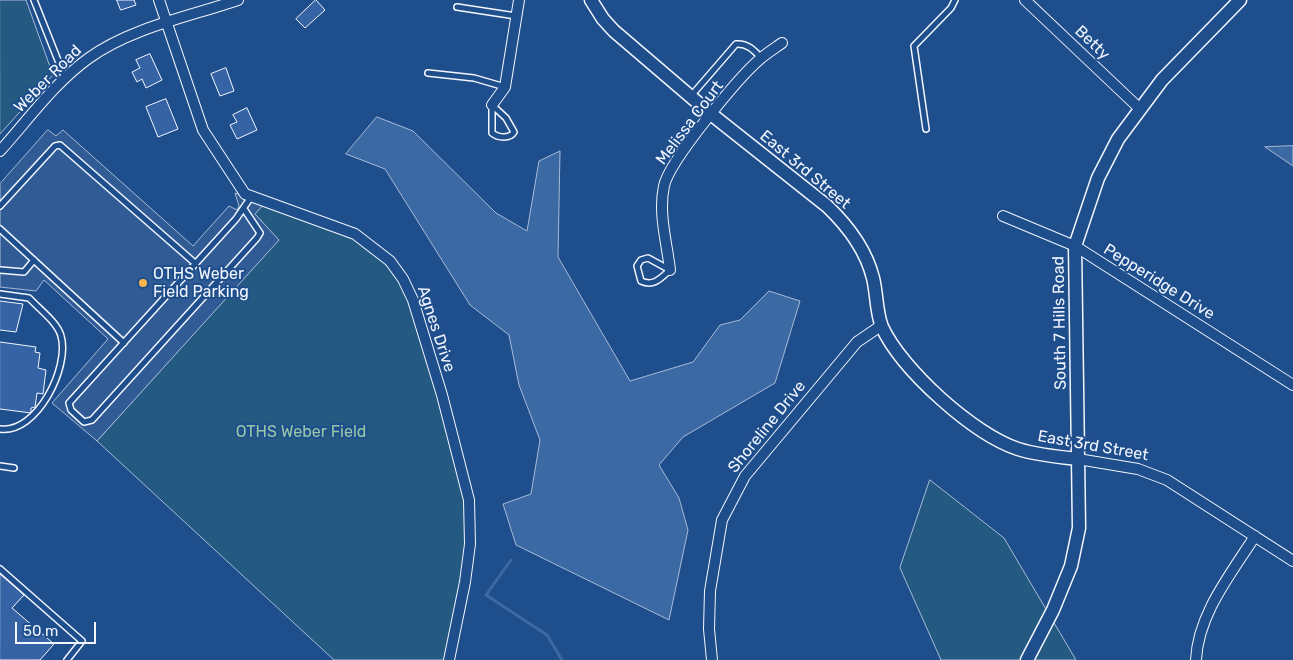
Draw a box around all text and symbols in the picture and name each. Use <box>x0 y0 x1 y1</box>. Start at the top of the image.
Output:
street label: Betty <box>1071 22 1113 64</box>
street label: Weber Road <box>10 41 86 117</box>
street label: Melissa Court <box>652 77 728 169</box>
street label: East 3rd Street <box>756 127 854 213</box>
street label: Pepperidge Drive <box>1100 240 1218 324</box>
street label: South 7 Hills Road <box>1049 256 1071 390</box>
place label: OTHS Weber Field Parking <box>153 264 249 302</box>
marker: OTHS Weber Field Parking <box>137 277 149 289</box>
street label: Agnes Drive <box>413 284 459 374</box>
street label: Shoreline Drive <box>724 377 810 477</box>
park label: OTHS Weber Field <box>236 422 366 442</box>
street label: East 3rd Street <box>1036 427 1150 465</box>
scale bar <box>18 612 99 644</box>
text: 50 m <box>23 622 58 640</box>

